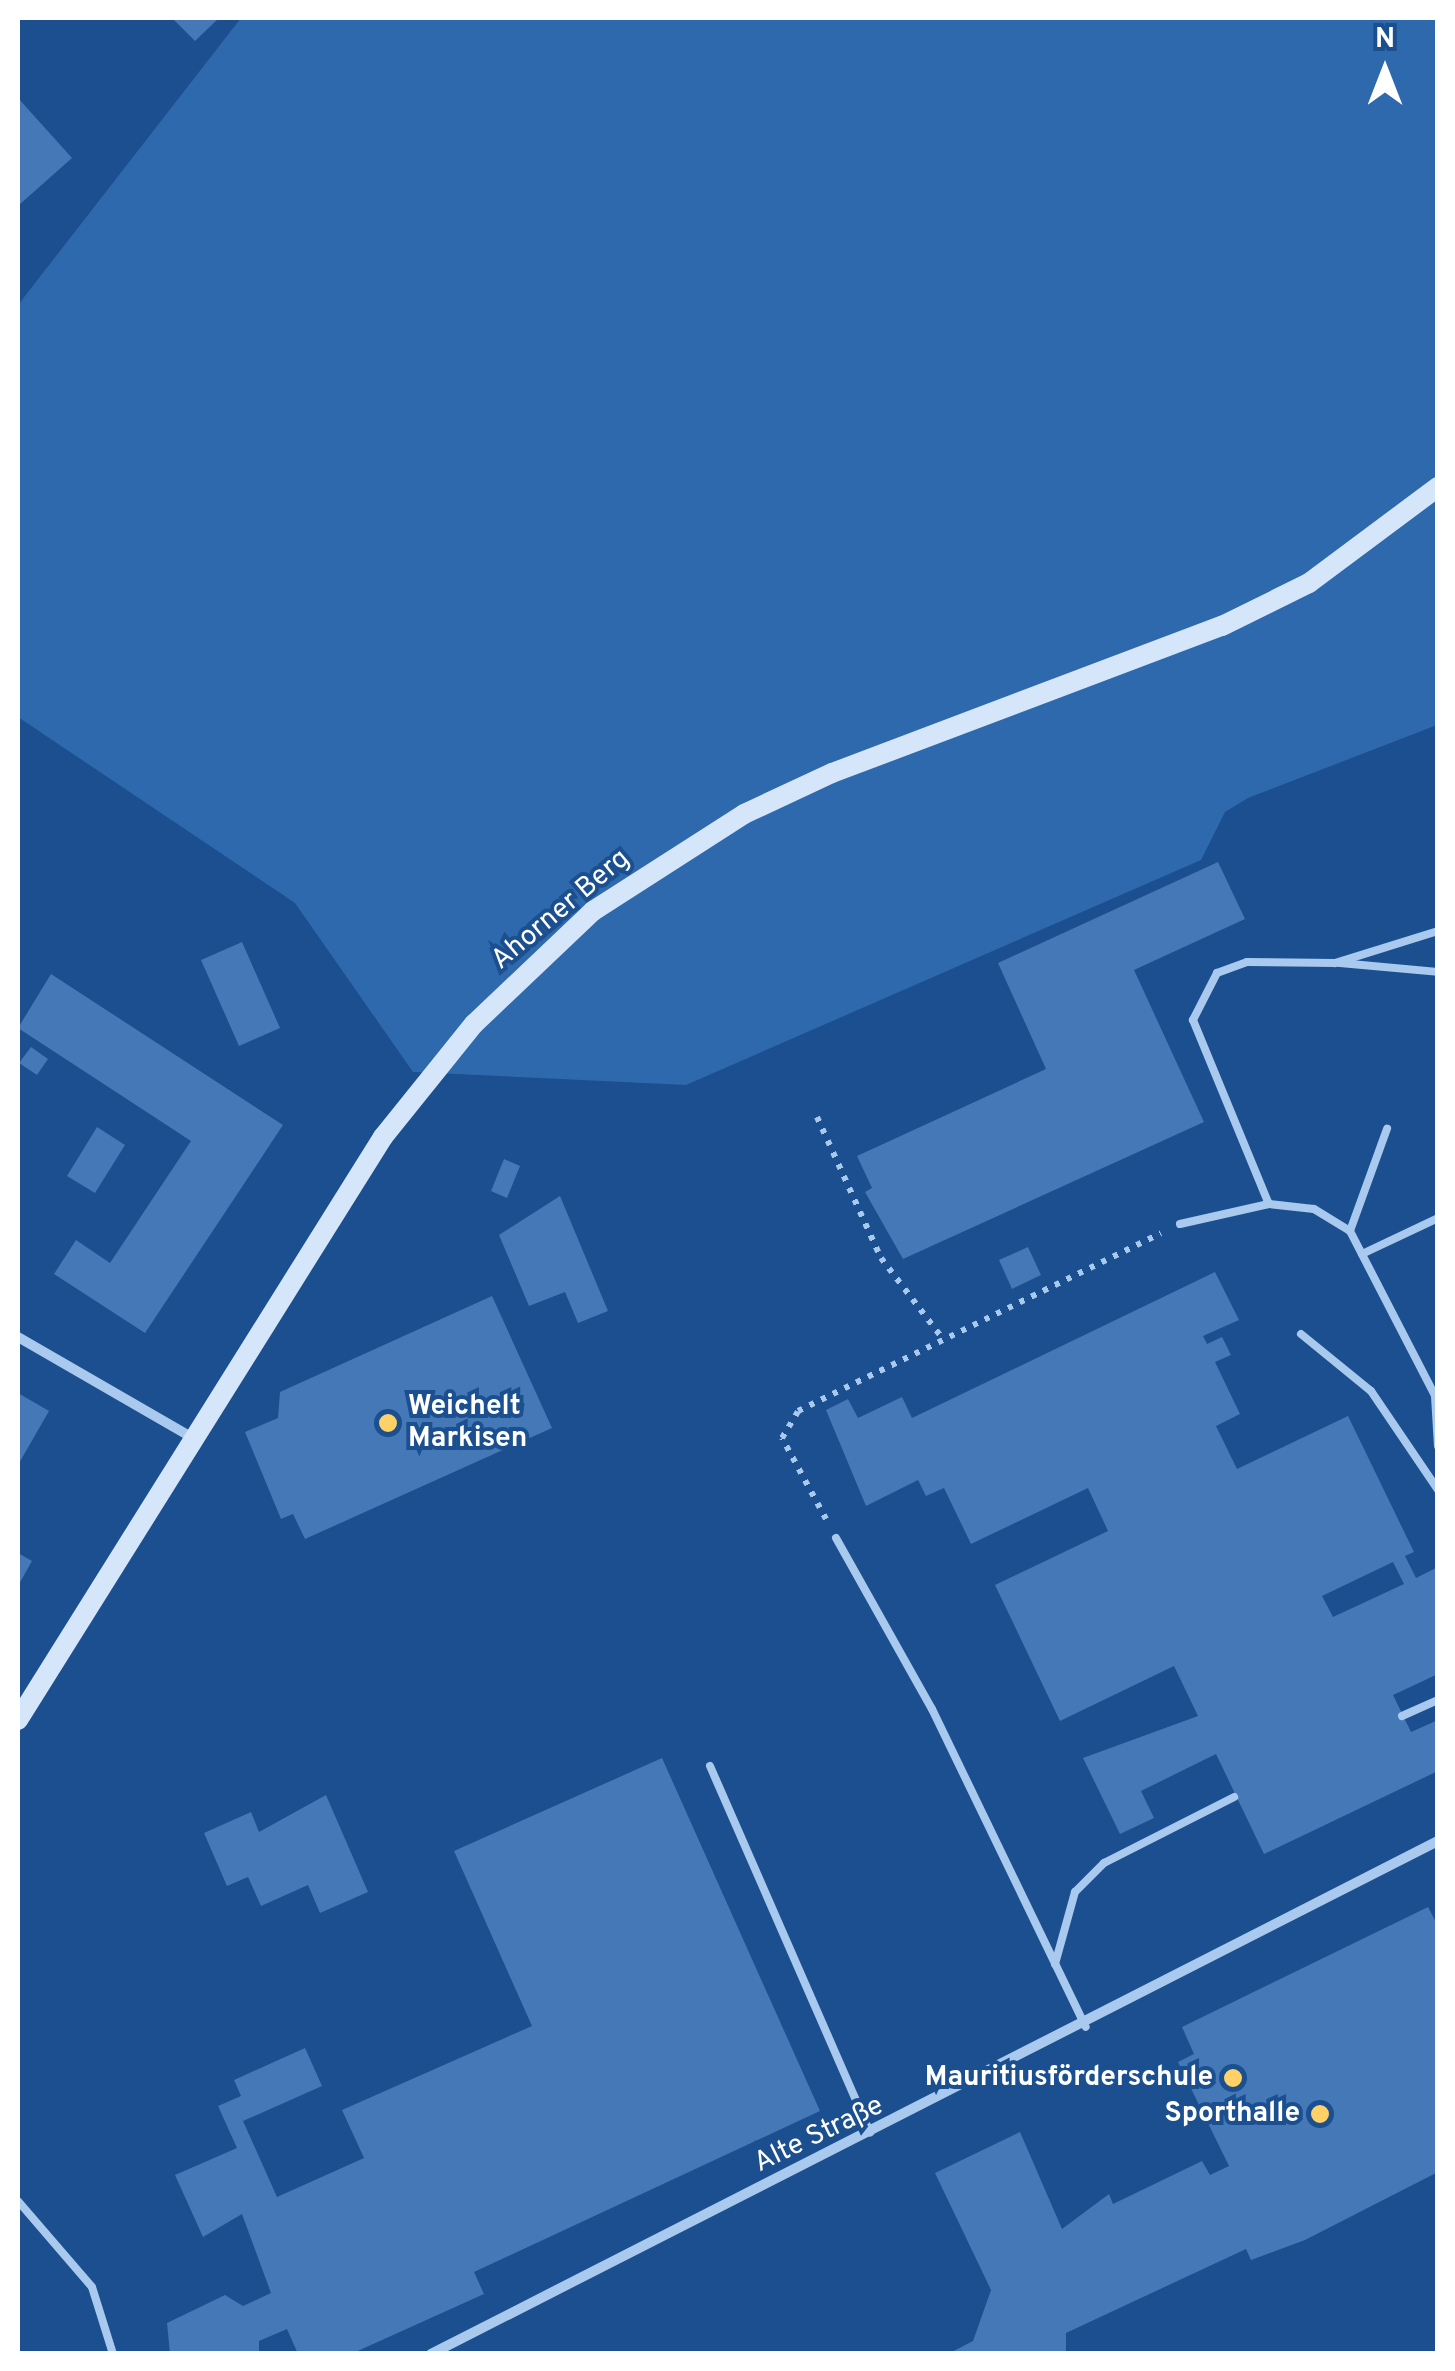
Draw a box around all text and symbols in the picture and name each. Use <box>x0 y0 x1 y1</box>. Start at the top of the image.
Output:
north arrow <box>1335 20 1435 120</box>
text: N <box>1375 22 1395 58</box>
street label: Ahorner Berg <box>485 842 637 978</box>
place label: Weichelt Markisen <box>408 1390 527 1456</box>
marker: Weichelt Markisen <box>377 1412 399 1434</box>
place label: Mauritiusförderschule <box>925 2061 1213 2095</box>
marker: Mauritiusförderschule <box>1222 2067 1244 2089</box>
street label: Alte Straße <box>749 2089 889 2181</box>
place label: Sporthalle <box>1165 2097 1300 2131</box>
marker: Sporthalle <box>1309 2103 1331 2125</box>

